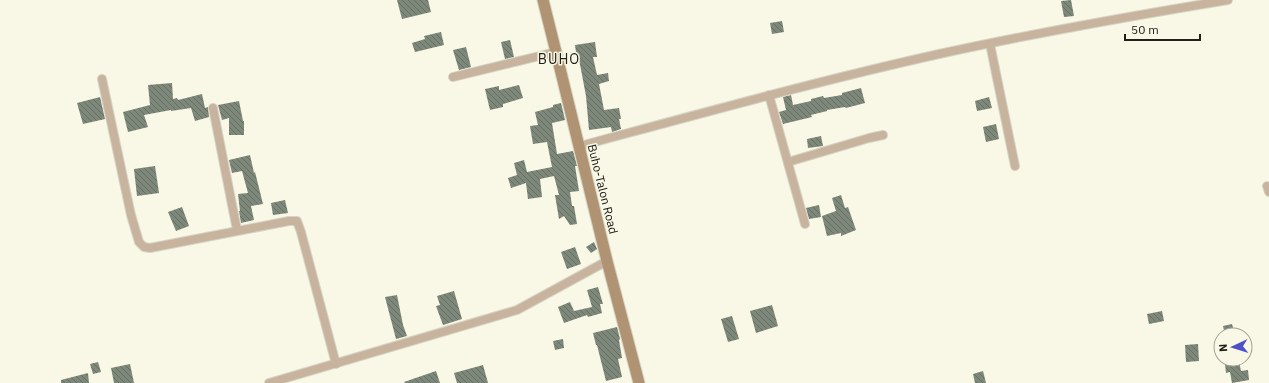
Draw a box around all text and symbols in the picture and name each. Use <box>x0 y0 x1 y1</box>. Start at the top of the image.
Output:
scale bar <box>1125 16 1200 42</box>
text: 50 m <box>1131 22 1159 37</box>
district label: BUHO <box>538 50 580 68</box>
street label: Buho-Talon Road <box>585 142 621 236</box>
north arrow <box>1213 327 1253 367</box>
text: N <box>1216 343 1230 352</box>

